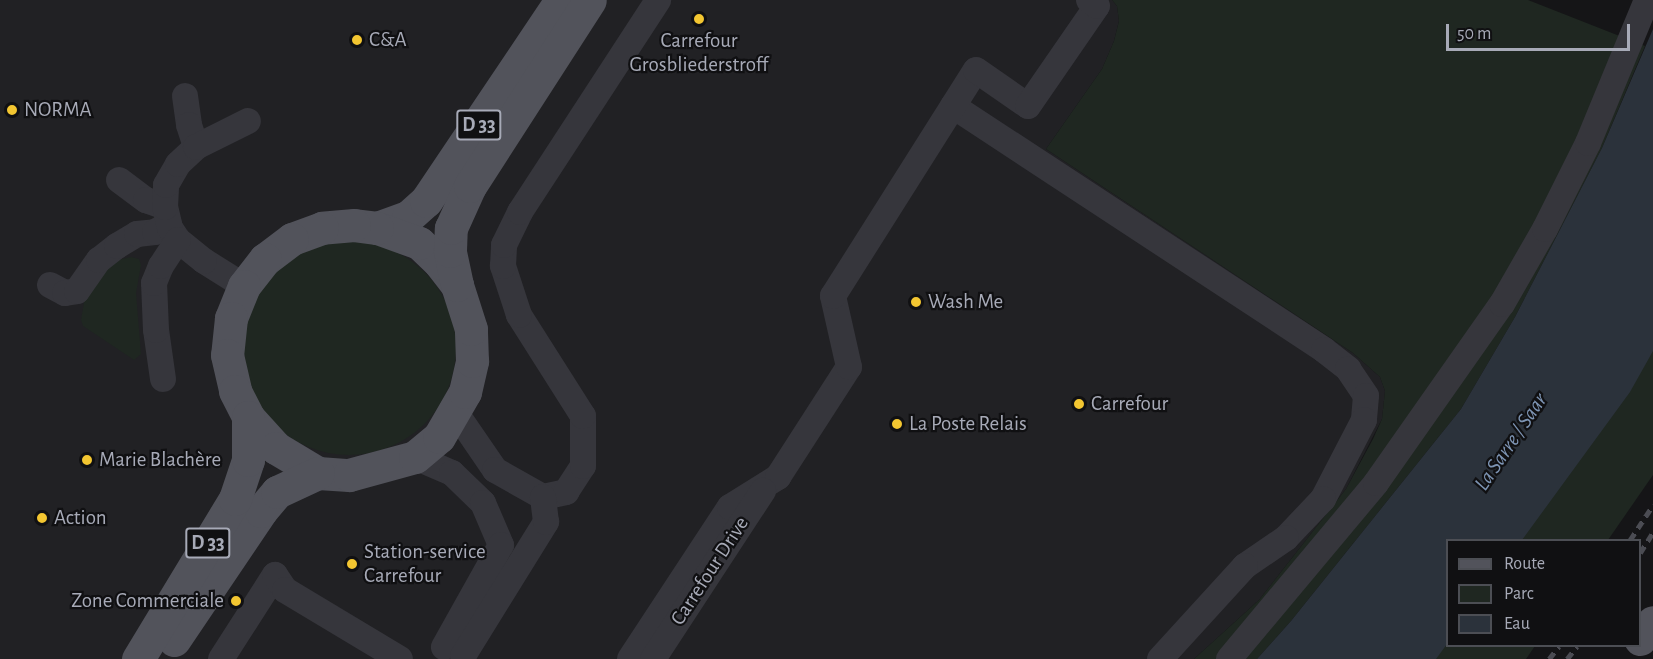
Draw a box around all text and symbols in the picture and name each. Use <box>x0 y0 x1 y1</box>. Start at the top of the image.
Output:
marker: Carrefour Grosbliederstroff <box>692 12 706 26</box>
scale bar <box>1449 12 1634 50</box>
text: 50 m <box>1457 25 1491 43</box>
place label: C&A <box>369 27 407 53</box>
place label: Carrefour Grosbliederstroff <box>630 28 768 78</box>
marker: C&A <box>350 33 364 47</box>
place label: NORMA <box>24 97 92 123</box>
marker: NORMA <box>5 103 19 117</box>
road number: D 33 <box>455 108 503 142</box>
place label: Wash Me <box>928 289 1003 315</box>
marker: Wash Me <box>909 295 923 309</box>
water label: La Sarre / Saar <box>1469 388 1553 496</box>
place label: Carrefour <box>1091 391 1168 417</box>
marker: Carrefour <box>1072 397 1086 411</box>
place label: La Poste Relais <box>909 411 1027 437</box>
marker: La Poste Relais <box>890 417 904 431</box>
place label: Marie Blachère <box>99 447 221 473</box>
marker: Marie Blachère <box>80 453 94 467</box>
place label: Action <box>54 505 107 531</box>
marker: Action <box>35 511 49 525</box>
street label: Carrefour Drive <box>666 512 754 630</box>
road number: D 33 <box>184 526 232 560</box>
place label: Station-service Carrefour <box>364 539 486 589</box>
legend <box>1446 539 1641 647</box>
text: Route <box>1504 555 1545 573</box>
marker: Station-service Carrefour <box>345 557 359 571</box>
text: Parc <box>1504 585 1534 603</box>
place label: Zone Commerciale <box>71 588 224 614</box>
marker: Zone Commerciale <box>229 594 243 608</box>
text: Eau <box>1504 615 1530 633</box>

